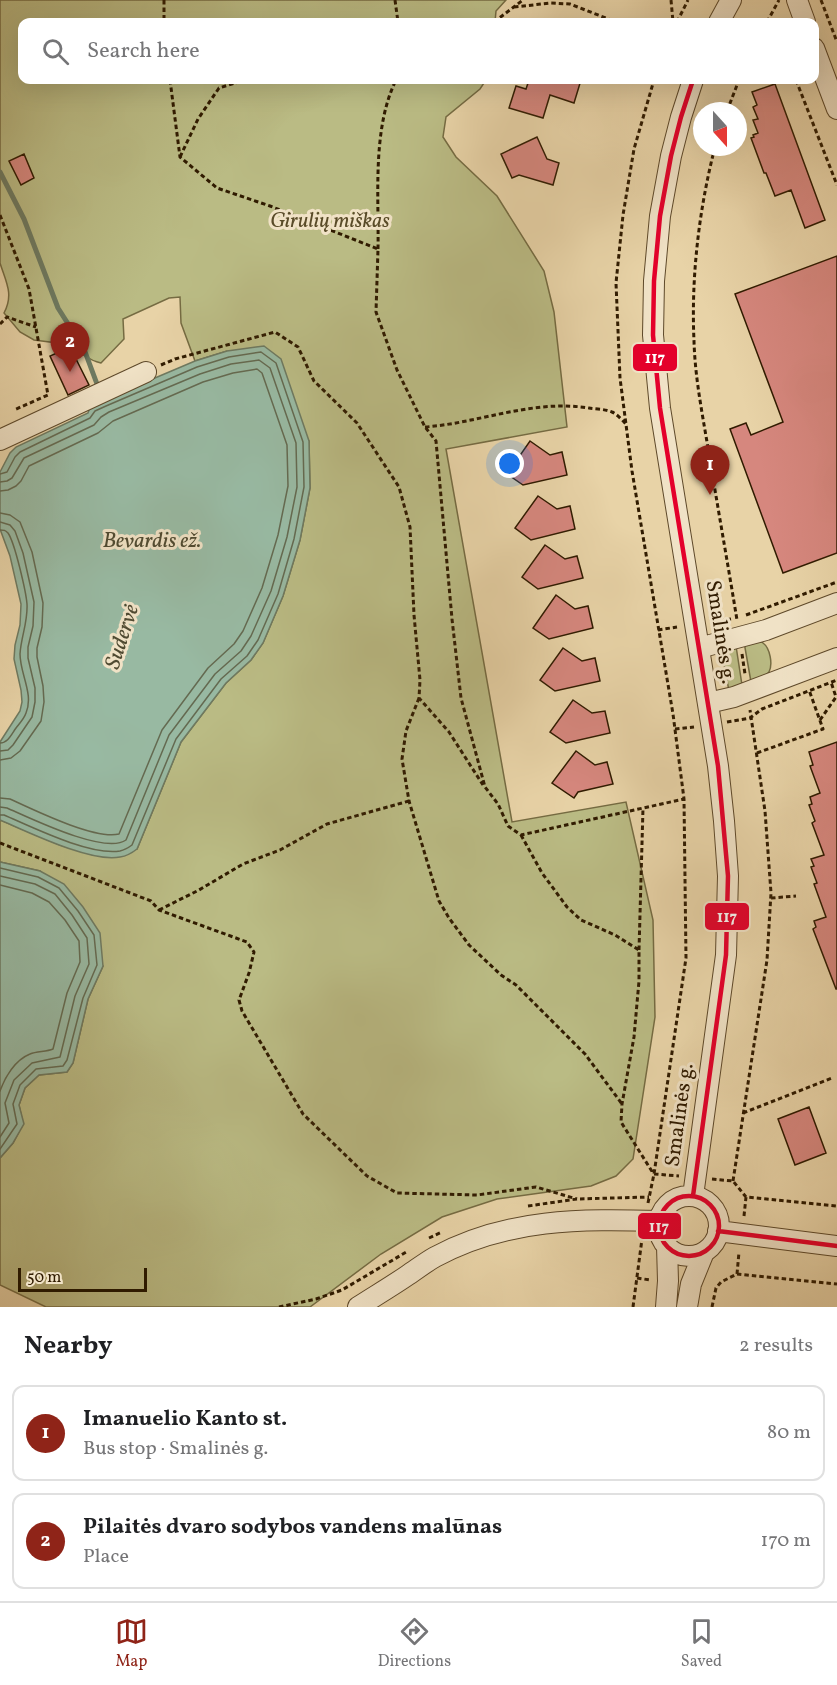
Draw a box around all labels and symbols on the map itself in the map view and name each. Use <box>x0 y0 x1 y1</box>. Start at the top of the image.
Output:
north arrow <box>693 102 747 156</box>
park label: Girulių miškas <box>270 207 390 236</box>
pin: 2 <box>50 322 90 372</box>
line badge: 117 <box>632 343 678 372</box>
text: 117 <box>645 348 666 370</box>
pin: 1 <box>690 446 730 495</box>
your location <box>495 449 524 478</box>
water label: Bevardis ež. <box>103 526 201 557</box>
street label: Smalinės g. <box>697 578 743 686</box>
water label: Sudervė <box>98 601 148 673</box>
line badge: 117 <box>704 902 750 931</box>
text: 117 <box>717 907 738 929</box>
street label: Smalinės g. <box>658 1061 702 1169</box>
line badge: 117 <box>637 1212 682 1240</box>
text: 117 <box>649 1217 670 1239</box>
scale bar <box>18 1265 147 1292</box>

